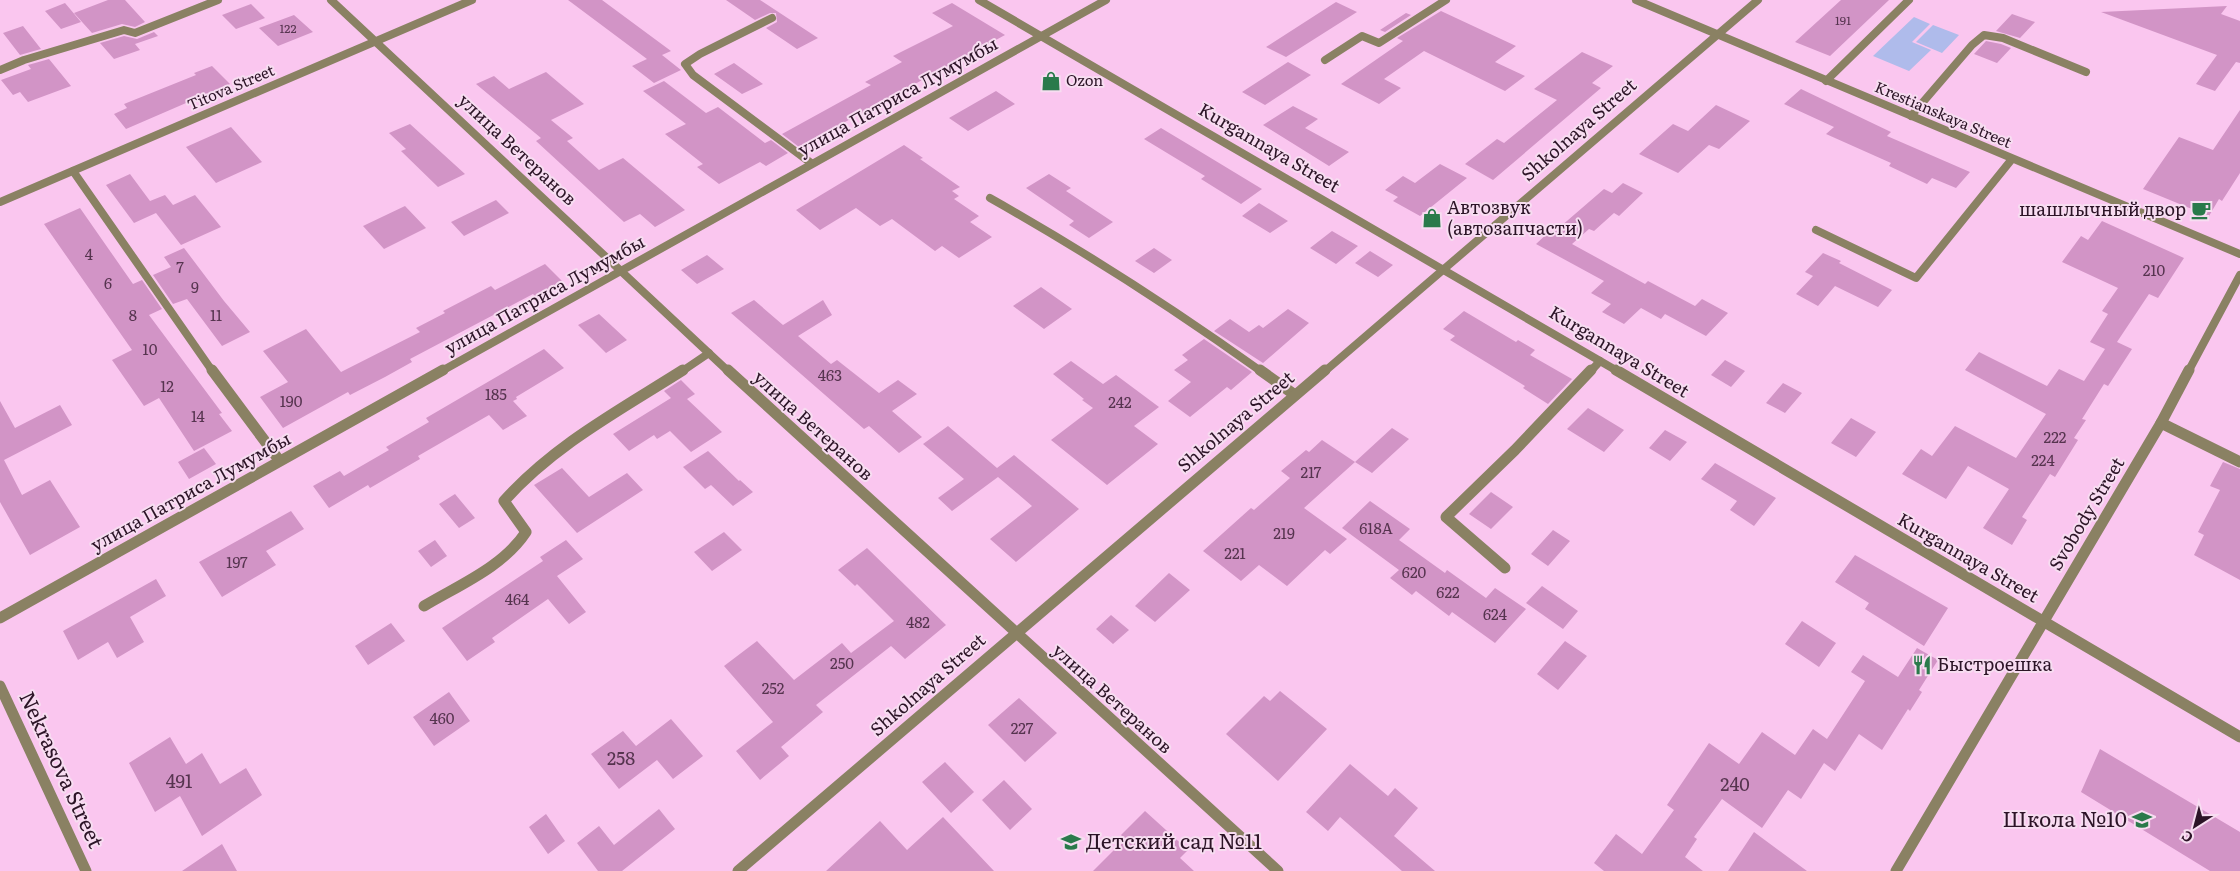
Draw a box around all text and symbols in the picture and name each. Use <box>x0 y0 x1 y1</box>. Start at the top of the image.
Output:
house number: 191 <box>1835 11 1851 29</box>
house number: 122 <box>279 19 297 37</box>
street label: улица Патриса Лумумбы <box>792 29 1002 162</box>
street label: Titova Street <box>183 58 278 115</box>
place label: Ozon <box>1066 68 1103 91</box>
shop icon: Ozon <box>1040 70 1062 92</box>
street label: Shkolnaya Street <box>1514 71 1642 187</box>
street label: Krestianskaya Street <box>1872 74 2016 153</box>
street label: улица Ветеранов <box>453 87 583 211</box>
street label: Kurgannaya Street <box>1194 95 1346 199</box>
place label: Автозвук (автозапчасти) <box>1447 193 1583 241</box>
place label: шашлычный двор <box>2019 195 2186 222</box>
cafe icon: шашлычный двор <box>2190 199 2212 221</box>
shop icon: Автозвук (автозапчасти) <box>1421 207 1443 229</box>
street label: улица Патриса Лумумбы <box>439 227 649 360</box>
house number: 4 <box>85 242 93 265</box>
house number: 7 <box>176 255 184 278</box>
house number: 210 <box>2143 258 2166 281</box>
house number: 6 <box>104 271 112 294</box>
house number: 9 <box>191 275 199 298</box>
street label: Kurgannaya Street <box>1545 298 1696 404</box>
house number: 8 <box>129 303 137 326</box>
house number: 11 <box>210 303 222 326</box>
house number: 10 <box>143 337 158 360</box>
street label: улица Ветеранов <box>748 363 880 486</box>
house number: 463 <box>818 363 842 386</box>
street label: Shkolnaya Street <box>1171 363 1300 478</box>
house number: 12 <box>160 374 174 397</box>
house number: 185 <box>485 382 507 405</box>
house number: 190 <box>280 389 303 412</box>
house number: 242 <box>1108 390 1132 413</box>
house number: 14 <box>191 404 205 427</box>
street label: улица Патриса Лумумбы <box>85 424 295 557</box>
house number: 222 <box>2044 425 2067 448</box>
house number: 224 <box>2031 448 2055 471</box>
street label: Svobody Street <box>2041 451 2131 575</box>
house number: 217 <box>1301 460 1322 483</box>
street label: Kurgannaya Street <box>1893 505 2045 609</box>
house number: 618А <box>1359 516 1393 539</box>
house number: 219 <box>1273 521 1295 544</box>
house number: 221 <box>1224 541 1246 564</box>
house number: 197 <box>226 550 248 573</box>
house number: 620 <box>1402 560 1426 583</box>
house number: 622 <box>1436 580 1460 603</box>
house number: 464 <box>505 587 529 610</box>
house number: 624 <box>1483 602 1507 625</box>
house number: 482 <box>906 610 930 633</box>
street label: Shkolnaya Street <box>863 626 991 742</box>
street label: улица Ветеранов <box>1047 636 1179 759</box>
place label: Быстроешка <box>1937 650 2052 677</box>
house number: 250 <box>830 651 854 674</box>
restaurant icon: Быстроешка <box>1911 654 1933 676</box>
house number: 252 <box>762 676 785 699</box>
street label: Nekrasova Street <box>13 685 113 853</box>
house number: 460 <box>430 706 455 729</box>
house number: 227 <box>1011 716 1034 739</box>
house number: 258 <box>607 744 635 771</box>
house number: 491 <box>166 767 192 794</box>
house number: 240 <box>1720 770 1750 797</box>
north arrow <box>2170 801 2220 851</box>
place label: Школа №10 <box>2003 802 2127 833</box>
school or university icon: Школа №10 <box>2131 809 2153 831</box>
place label: Детский сад №11 <box>1086 824 1262 855</box>
text: С <box>2177 826 2197 848</box>
school or university icon: Детский сад №11 <box>1060 831 1082 853</box>

